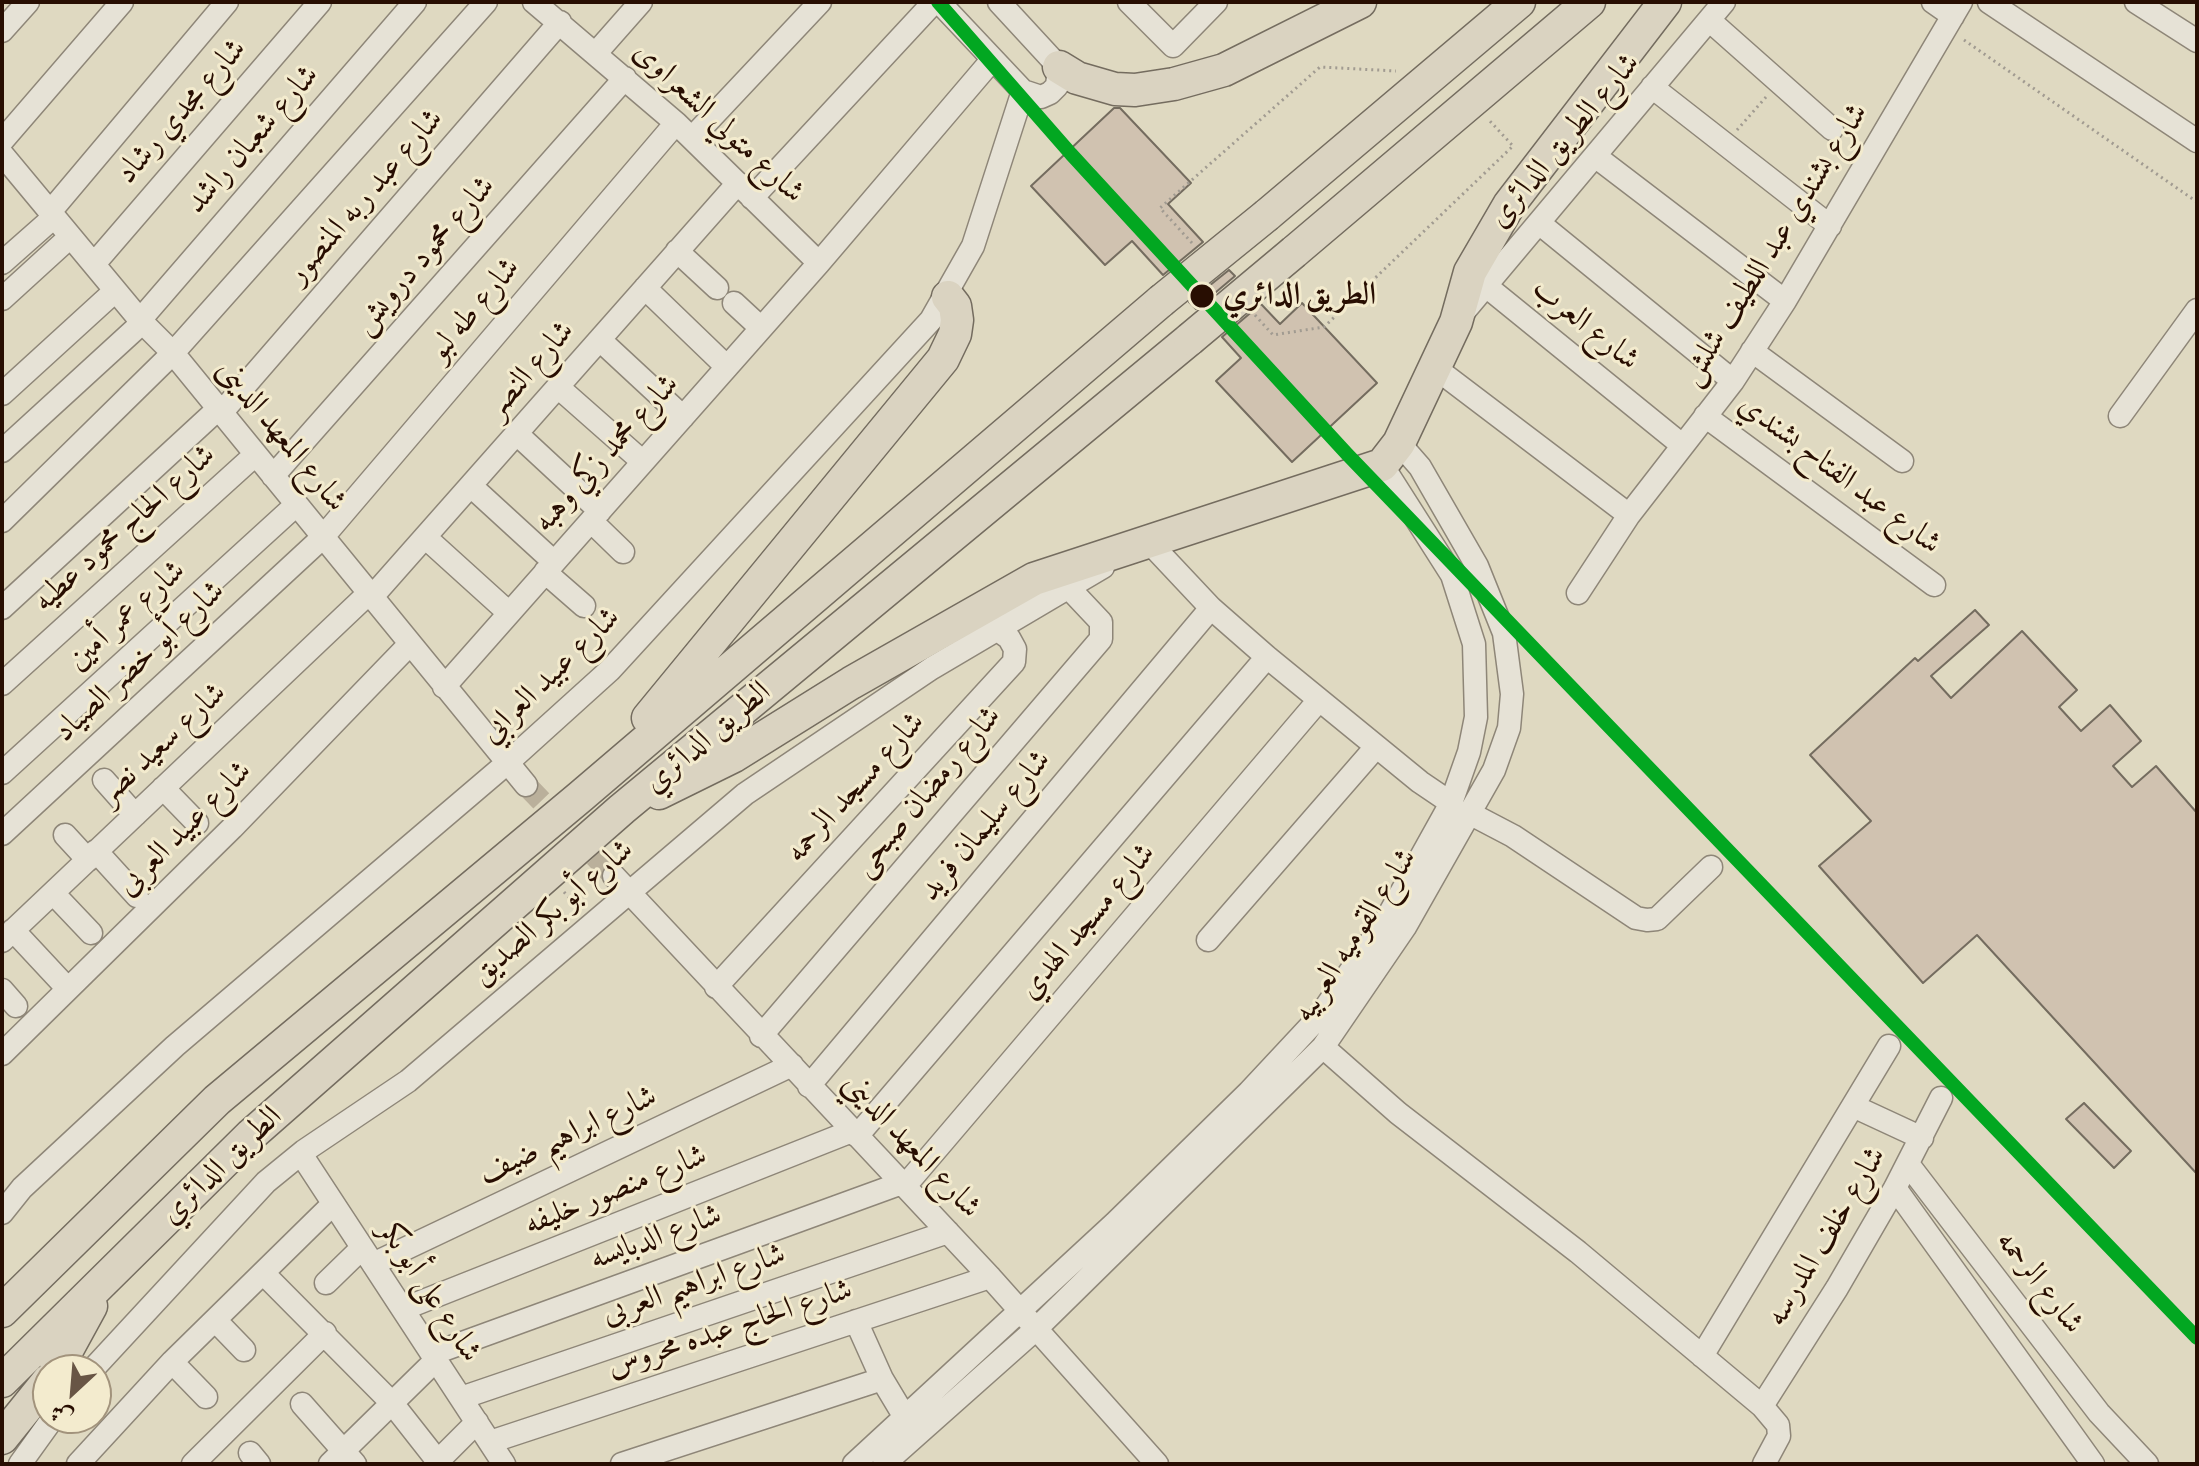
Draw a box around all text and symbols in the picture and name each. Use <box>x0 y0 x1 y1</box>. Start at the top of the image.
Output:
street label: شارع مجدي رشاد <box>108 31 256 193</box>
street label: شارع متولي الشعراوى <box>624 34 812 212</box>
street label: شارع الطريق الدائرى <box>1481 46 1649 236</box>
street label: شارع شعبان راشد <box>178 58 328 222</box>
street label: شارع بشندي عبد اللطيف شلش <box>1672 97 1878 393</box>
street label: شارع عبد ربه المنصور <box>279 101 453 293</box>
street label: شارع محمود درويش <box>346 169 504 343</box>
street label: شارع طه لبو <box>421 250 529 370</box>
street label: شارع العرب <box>1524 270 1646 380</box>
place label: الطريق الدائري <box>1223 277 1376 315</box>
marker: الطريق الدائري <box>1188 282 1216 310</box>
street label: شارع النصر <box>478 313 584 427</box>
street label: شارع المعهد الدينى <box>208 352 354 520</box>
street label: شارع محمد زكي وهبه <box>526 367 688 541</box>
street label: شارع عبد الفتاح بشندي <box>1730 386 1948 564</box>
street label: شارع الحاج محمود عطيه <box>26 437 224 621</box>
street label: شارع عمر أمين <box>60 553 194 679</box>
street label: شارع أبو خضر الصياد <box>46 573 234 751</box>
street label: شارع عبيد العرابي <box>473 600 629 752</box>
street label: الطريق الدائري <box>636 674 780 802</box>
street label: شارع سعيد نصر <box>91 675 235 813</box>
street label: شارع رمضان صبحى <box>845 699 1011 885</box>
street label: شارع مسجد الرحمه <box>778 704 934 872</box>
street label: شارع سليمان فريد <box>912 743 1060 909</box>
street label: شارع عبيد العربى <box>109 753 261 905</box>
street label: شارع أبو بكر الصديق <box>464 832 642 994</box>
street label: شارع مسجد الهدي <box>1011 836 1165 1008</box>
street label: شارع القوميه العربيه <box>1285 842 1427 1030</box>
street label: شارع المعهد الديني <box>834 1065 988 1227</box>
street label: شارع ابراهيم ضيف <box>473 1078 663 1194</box>
street label: الطريق الدائري <box>153 1099 291 1233</box>
street label: شارع منصور خليفه <box>519 1137 713 1245</box>
street label: شارع خلف المدرسه <box>1758 1140 1896 1334</box>
street label: شارع الدبايسه <box>585 1196 727 1280</box>
street label: شارع على أبو بكر <box>369 1214 489 1370</box>
street label: شارع الرحمه <box>1987 1224 2091 1342</box>
street label: شارع ابراهيم العربى <box>597 1236 791 1334</box>
street label: شارع الحاج عبده محروس <box>602 1271 858 1387</box>
north arrow <box>32 1354 112 1434</box>
text: ش <box>46 1397 78 1431</box>

